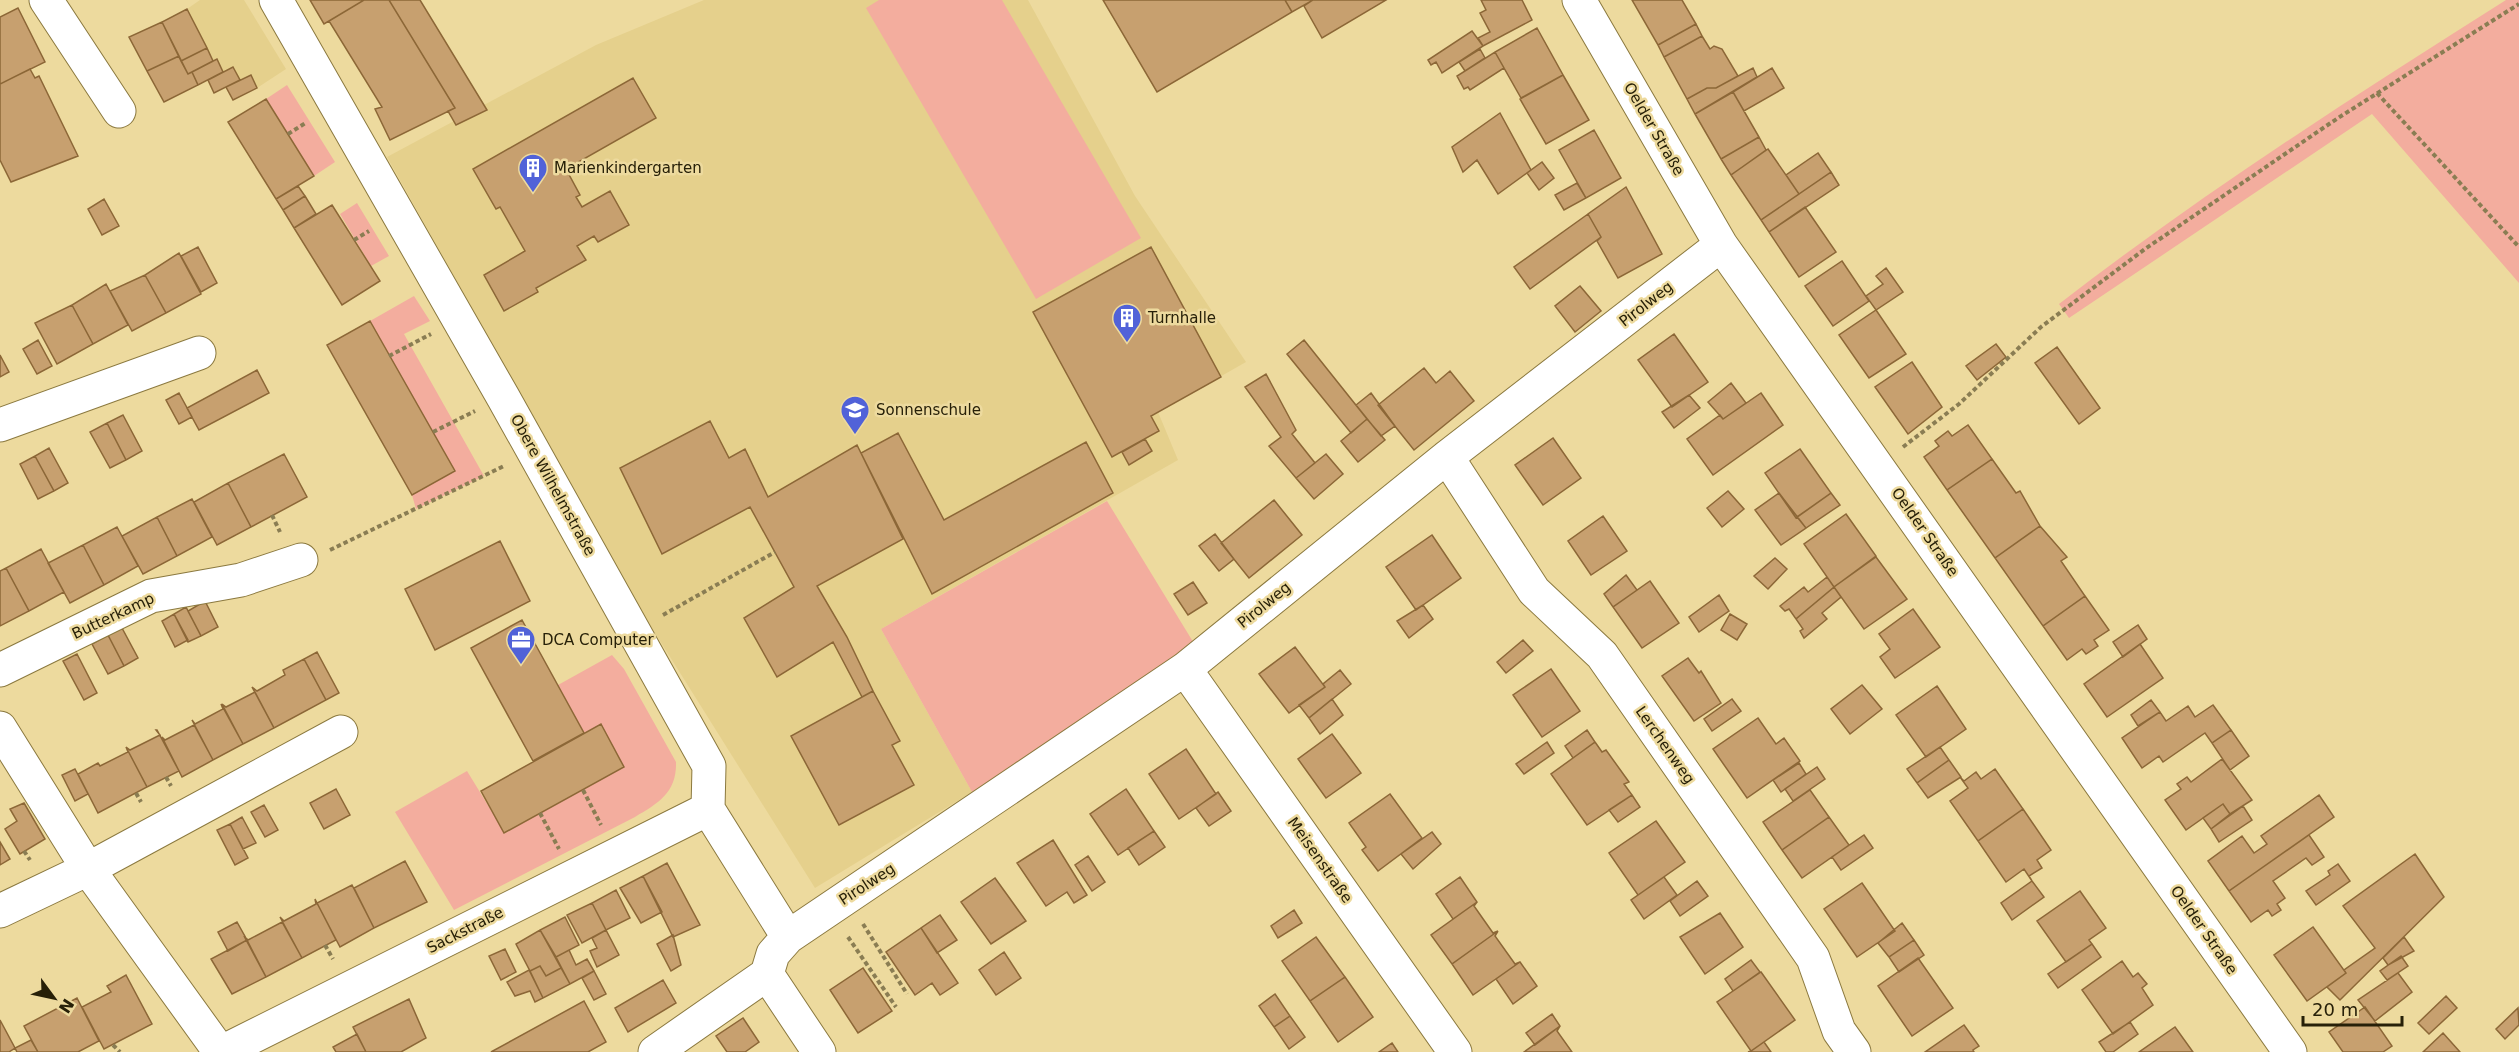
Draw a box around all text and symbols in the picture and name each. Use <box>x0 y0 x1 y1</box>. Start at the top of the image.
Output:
street label: Oelder Straße <box>1620 79 1688 179</box>
building icon: Marienkindergarten <box>517 152 549 194</box>
place label: Marienkindergarten <box>554 159 702 177</box>
street label: Pirolweg <box>1616 277 1676 331</box>
building icon: Turnhalle <box>1111 302 1143 344</box>
place label: Turnhalle <box>1147 309 1216 327</box>
school or university icon: Sonnenschule <box>839 394 871 436</box>
place label: Sonnenschule <box>876 401 981 419</box>
street label: Obere Wilhelmstraße <box>507 411 599 559</box>
street label: Oelder Straße <box>1888 484 1962 580</box>
street label: Pirolweg <box>1234 578 1294 632</box>
street label: Butterkamp <box>69 589 157 643</box>
office icon: DCA Computer <box>505 624 537 666</box>
place label: DCA Computer <box>542 631 654 649</box>
street label: Lerchenweg <box>1632 703 1698 787</box>
street label: Meisenstraße <box>1284 814 1356 906</box>
street label: Pirolweg <box>836 859 898 909</box>
street label: Oelder Straße <box>2167 882 2241 978</box>
street label: Sackstraße <box>424 903 506 957</box>
north arrow <box>24 968 84 1028</box>
scale bar <box>2303 989 2402 1027</box>
text: N <box>55 995 78 1017</box>
text: 20 m <box>2312 999 2358 1020</box>

